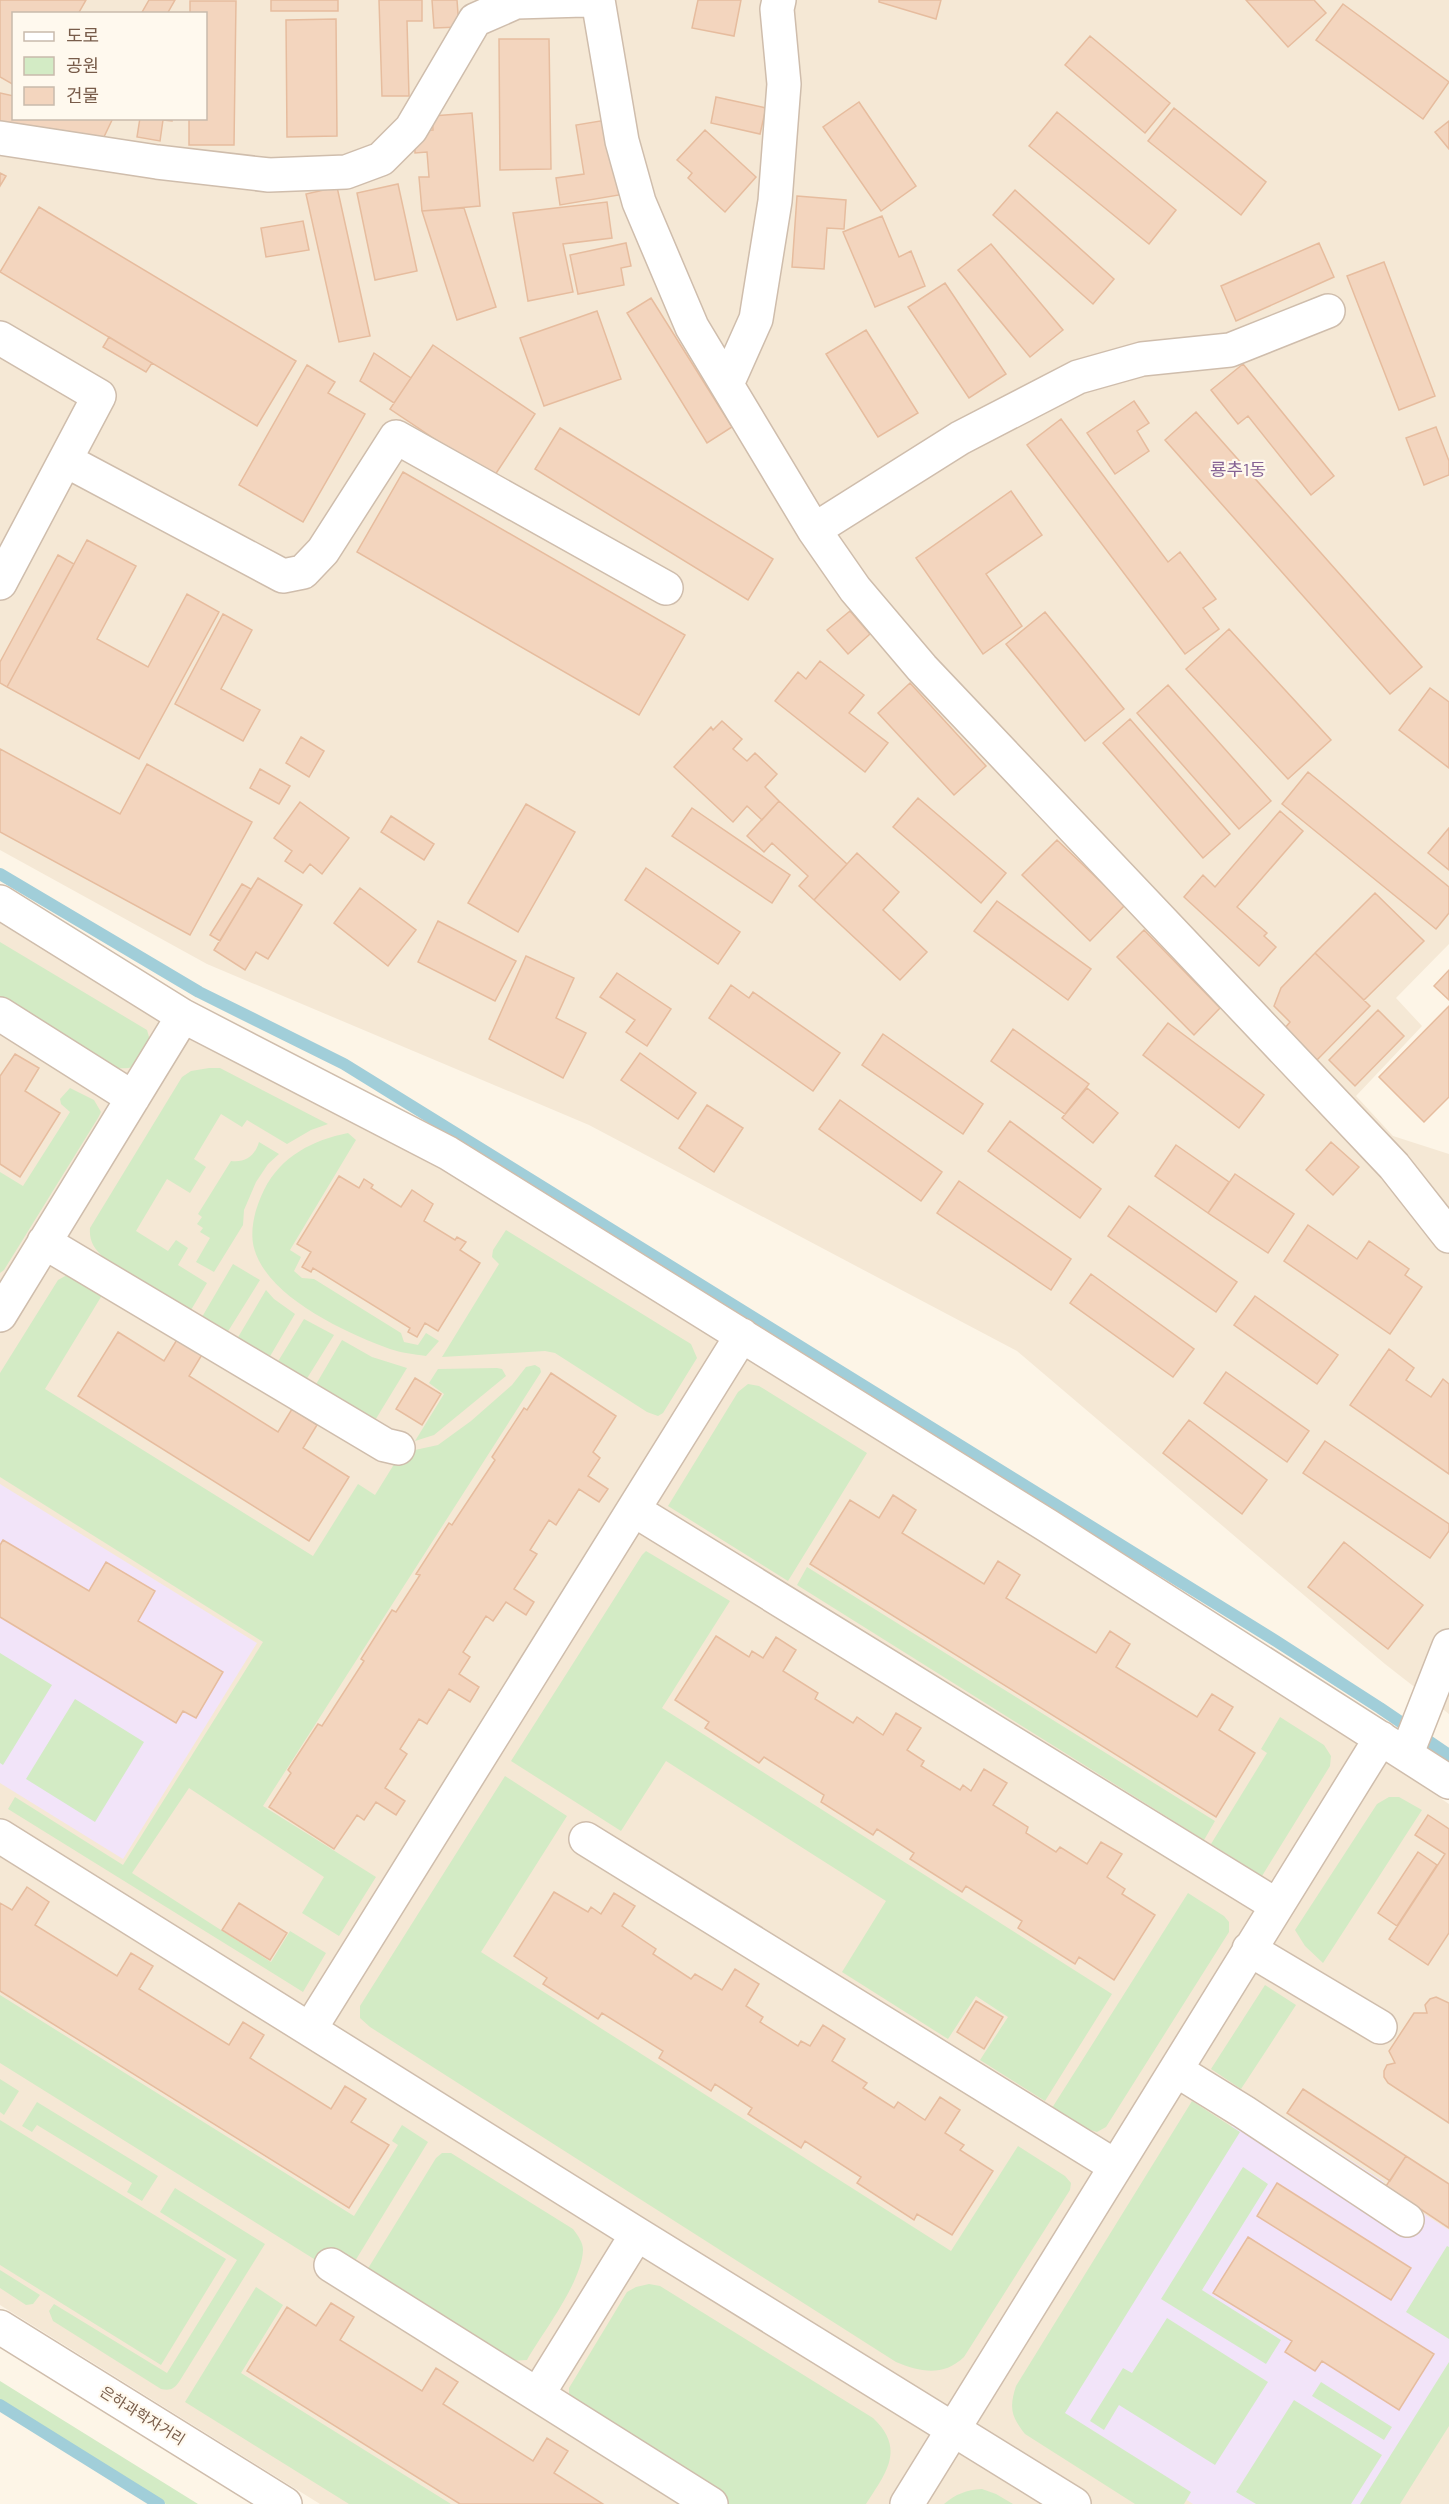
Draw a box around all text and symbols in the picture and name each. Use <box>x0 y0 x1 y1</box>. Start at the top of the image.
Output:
legend <box>12 12 207 120</box>
text: 도로 <box>66 24 99 46</box>
text: 공원 <box>66 54 99 76</box>
text: 건물 <box>66 84 99 106</box>
district label: 룡추1동 <box>1210 458 1266 480</box>
street label: 은하과학자거리 <box>97 2382 189 2448</box>

